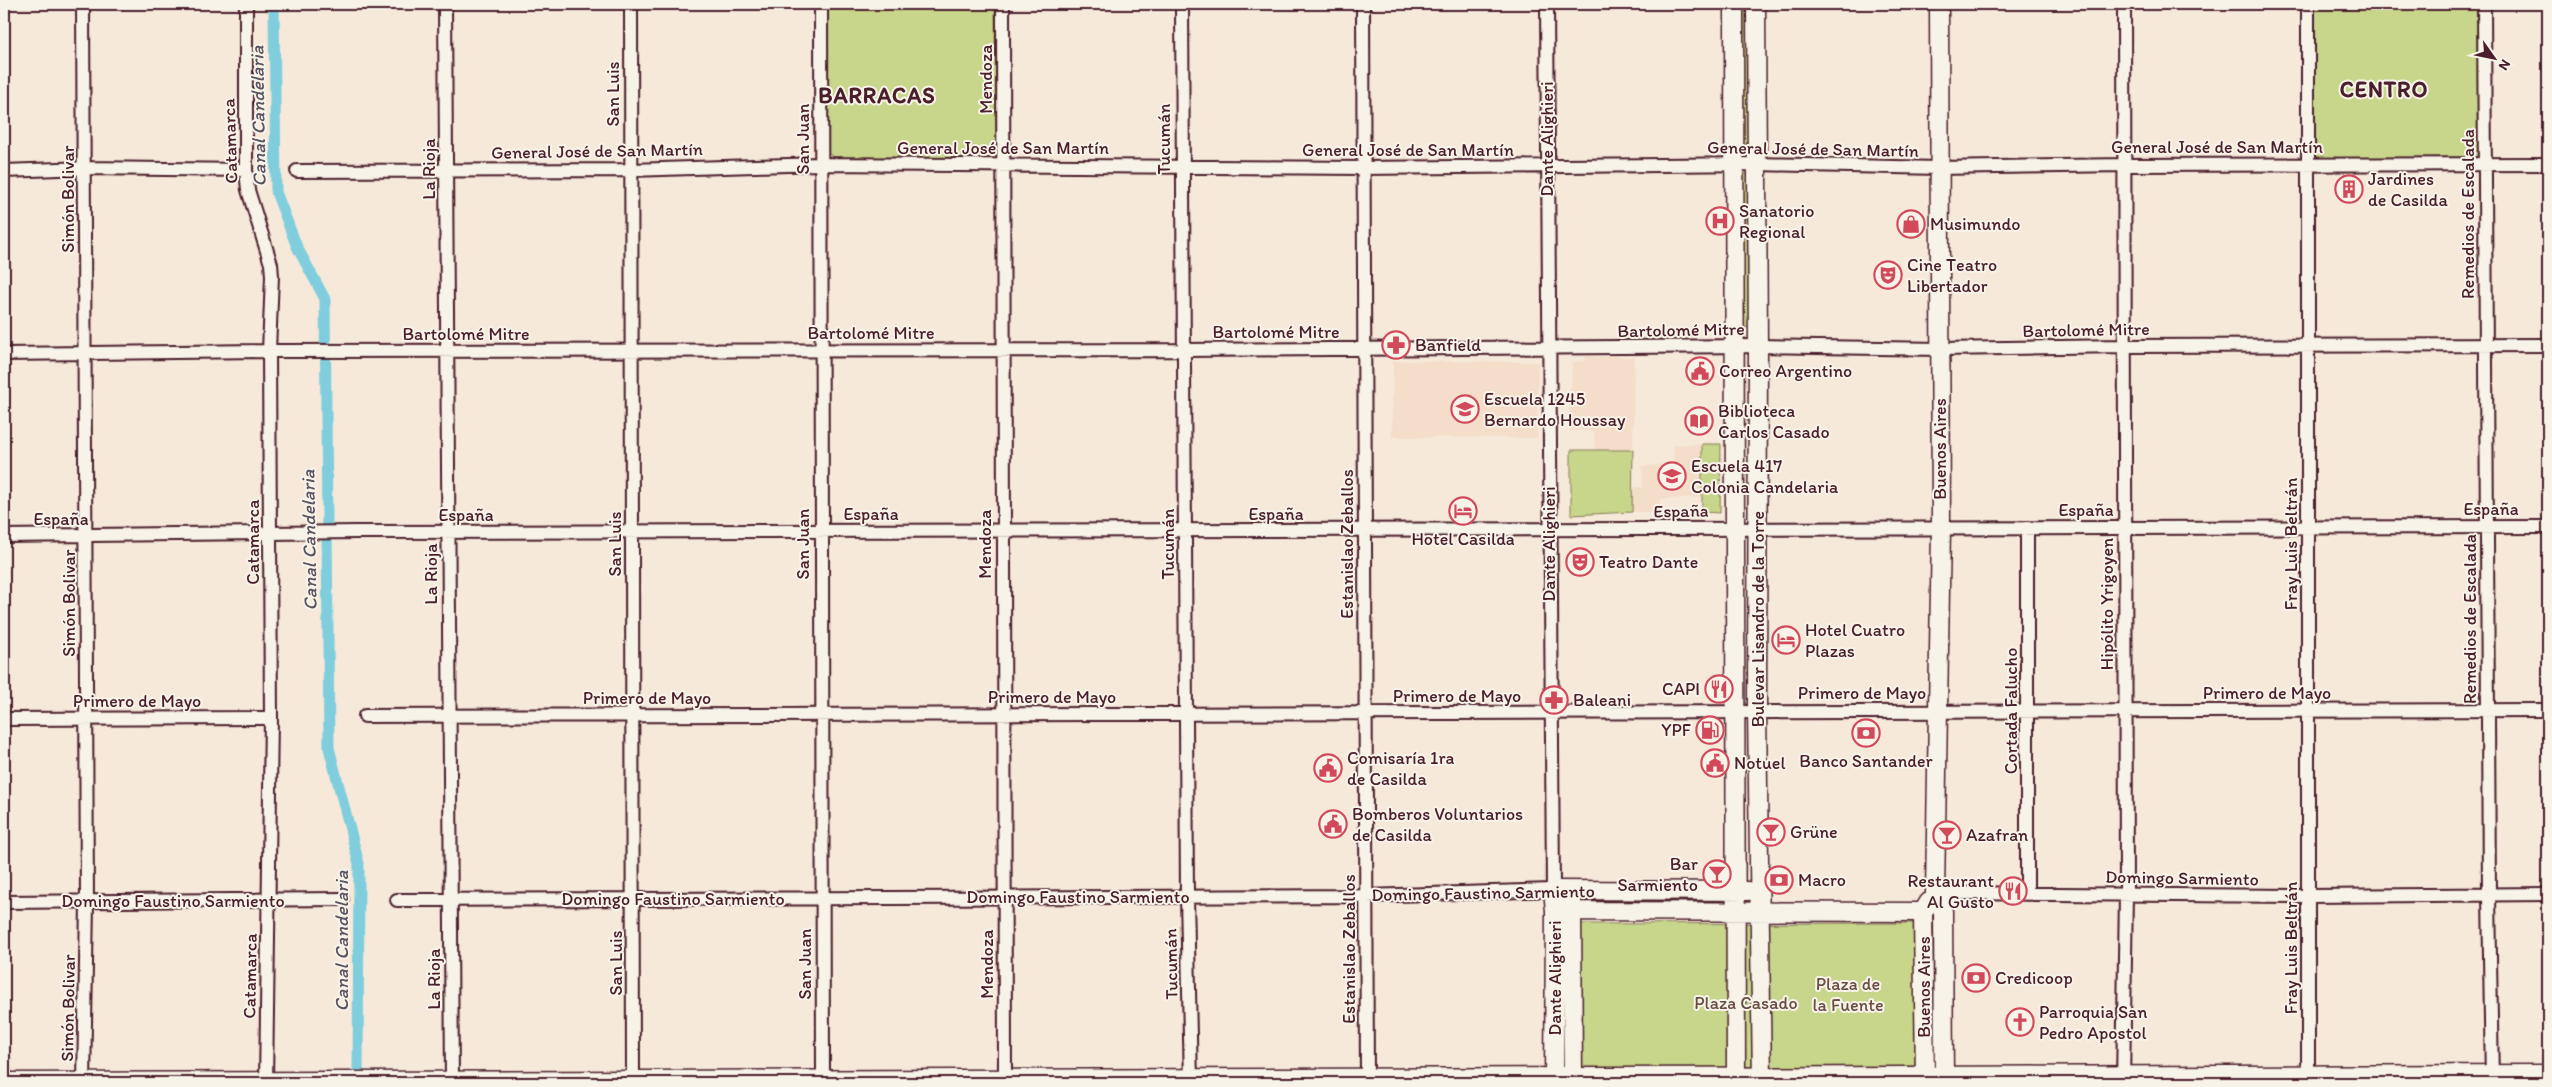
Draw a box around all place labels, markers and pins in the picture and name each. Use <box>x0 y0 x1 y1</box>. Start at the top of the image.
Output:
place label: Jardines de Casilda <box>2368 168 2449 211</box>
building icon: Jardines de Casilda <box>2334 174 2364 204</box>
place label: Sanatorio Regional <box>1739 200 1814 243</box>
hospital icon: Sanatorio Regional <box>1705 206 1735 236</box>
shop icon: Musimundo <box>1896 209 1926 239</box>
place label: Musimundo <box>1930 213 2021 235</box>
place label: Cine Teatro Libertador <box>1907 254 1997 297</box>
theatre icon: Cine Teatro Libertador <box>1873 260 1903 290</box>
pharmacy icon: Banfield <box>1381 330 1411 360</box>
place label: Banfield <box>1415 334 1481 356</box>
public building icon: Correo Argentino <box>1685 356 1715 386</box>
place label: Correo Argentino <box>1719 360 1852 382</box>
place label: Escuela 1245 Bernardo Houssay <box>1484 388 1626 431</box>
school or university icon: Escuela 1245 Bernardo Houssay <box>1450 394 1480 424</box>
place label: Biblioteca Carlos Casado <box>1718 400 1830 443</box>
library icon: Biblioteca Carlos Casado <box>1684 406 1714 436</box>
place label: Escuela 417 Colonia Candelaria <box>1691 455 1839 498</box>
school or university icon: Escuela 417 Colonia Candelaria <box>1657 461 1687 491</box>
hotel icon: Hotel Casilda <box>1448 496 1478 526</box>
place label: Hotel Casilda <box>1411 528 1515 550</box>
theatre icon: Teatro Dante <box>1565 547 1595 577</box>
place label: Teatro Dante <box>1599 551 1698 573</box>
place label: Hotel Cuatro Plazas <box>1805 619 1905 662</box>
hotel icon: Hotel Cuatro Plazas <box>1771 625 1801 655</box>
restaurant icon: CAPI <box>1704 674 1734 704</box>
place label: CAPI <box>1662 678 1700 700</box>
pharmacy icon: Baleani <box>1539 685 1569 715</box>
place label: Baleani <box>1573 689 1631 711</box>
fuel station icon: YPF <box>1695 715 1725 745</box>
bank icon: Banco Santander <box>1851 718 1881 748</box>
place label: YPF <box>1661 719 1692 741</box>
place label: Comisaría 1ra de Casilda <box>1347 747 1455 790</box>
public building icon: Notuel <box>1700 748 1730 778</box>
place label: Banco Santander <box>1799 750 1934 772</box>
place label: Notuel <box>1734 752 1786 774</box>
public building icon: Comisaría 1ra de Casilda <box>1313 753 1343 783</box>
place label: Bomberos Voluntarios de Casilda <box>1352 803 1523 846</box>
public building icon: Bomberos Voluntarios de Casilda <box>1318 809 1348 839</box>
bar icon: Grüne <box>1756 817 1786 847</box>
bar icon: Azafran <box>1932 820 1962 850</box>
place label: Grüne <box>1790 821 1838 843</box>
place label: Azafran <box>1966 824 2028 846</box>
place label: Bar Sarmiento <box>1617 853 1699 896</box>
bar icon: Bar Sarmiento <box>1702 859 1732 889</box>
bank icon: Macro <box>1764 865 1794 895</box>
place label: Macro <box>1798 869 1846 891</box>
place label: Restaurant Al Gusto <box>1908 870 1994 913</box>
restaurant icon: Restaurant Al Gusto <box>1998 876 2028 906</box>
bank icon: Credicoop <box>1961 963 1991 993</box>
place label: Credicoop <box>1995 967 2073 989</box>
place label: Parroquia San Pedro Apostol <box>2039 1001 2148 1044</box>
church icon: Parroquia San Pedro Apostol <box>2005 1007 2035 1037</box>

